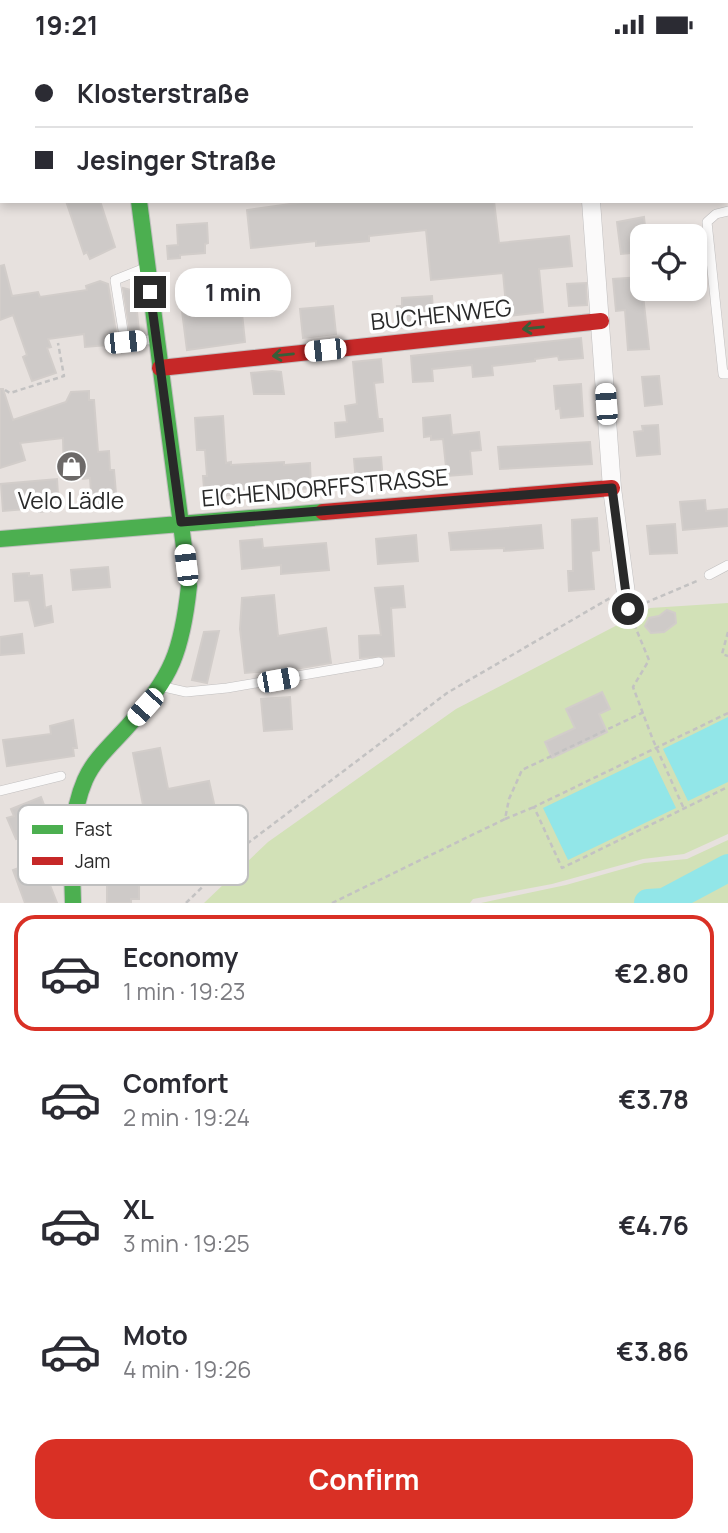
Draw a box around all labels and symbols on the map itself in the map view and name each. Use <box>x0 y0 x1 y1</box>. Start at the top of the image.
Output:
callout: 1 min <box>174 267 290 317</box>
route end <box>134 276 166 308</box>
street label: BUCHENWEG <box>369 291 513 337</box>
one-way arrow <box>522 322 545 335</box>
car <box>104 329 147 355</box>
car <box>304 337 347 363</box>
one-way arrow <box>272 349 295 362</box>
car <box>595 382 618 426</box>
shop icon: Velo Lädle <box>54 450 88 484</box>
street label: EICHENDORFFSTRASSE <box>200 460 450 514</box>
place label: Velo Lädle <box>18 484 124 516</box>
car <box>174 543 199 587</box>
route start <box>612 593 644 625</box>
car <box>256 666 301 694</box>
car <box>124 684 167 730</box>
legend <box>18 805 248 885</box>
text: Fast <box>75 816 112 842</box>
text: Jam <box>75 848 110 874</box>

